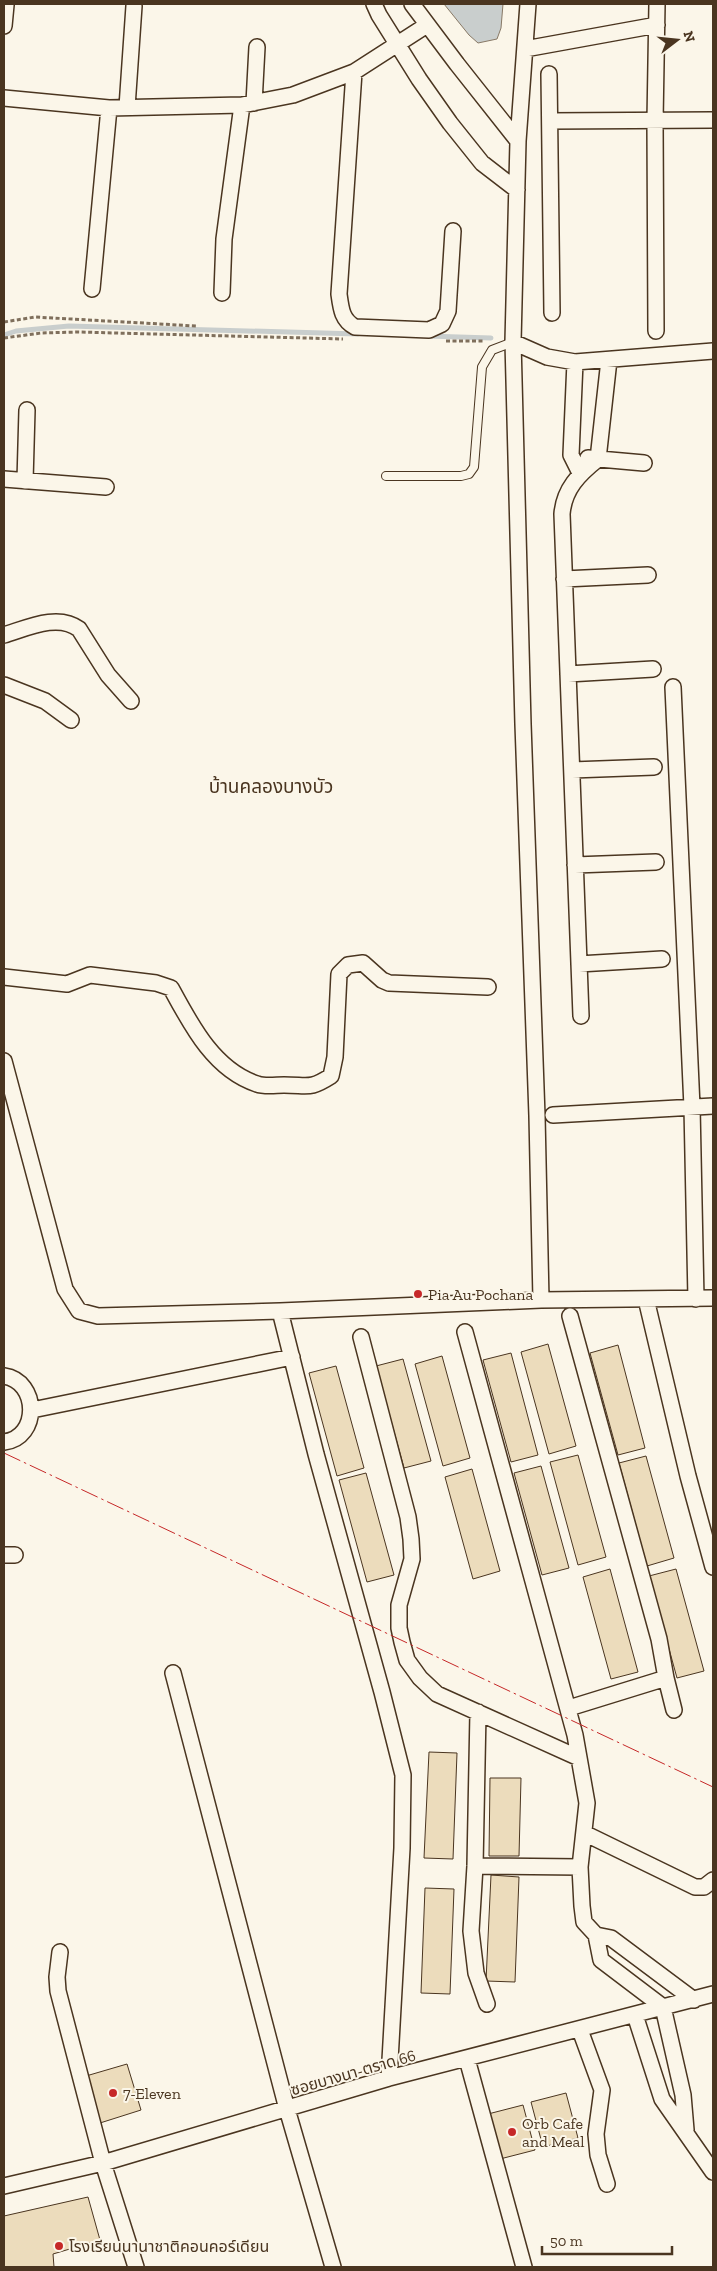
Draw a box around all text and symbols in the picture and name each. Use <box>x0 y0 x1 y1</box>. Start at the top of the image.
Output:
north arrow <box>652 15 702 65</box>
text: N <box>679 29 699 44</box>
district label: บ้านคลองบางบัว <box>209 775 333 798</box>
place label: Pia Au Pochana <box>428 1285 534 1304</box>
marker: Pia Au Pochana <box>412 1288 424 1300</box>
street label: ซอยบางนา-ตราด 66 <box>288 2046 418 2099</box>
place label: 7-Eleven <box>123 2084 182 2103</box>
marker: 7-Eleven <box>107 2087 119 2099</box>
place label: Orb Cafe and Meal <box>522 2114 585 2151</box>
marker: Orb Cafe and Meal <box>506 2126 518 2138</box>
scale bar <box>542 2224 672 2256</box>
text: 50 m <box>550 2232 583 2250</box>
place label: โรงเรียนนานาชาติคอนคอร์เดียน <box>69 2237 269 2256</box>
marker: โรงเรียนนานาชาติคอนคอร์เดียน <box>53 2240 65 2252</box>

